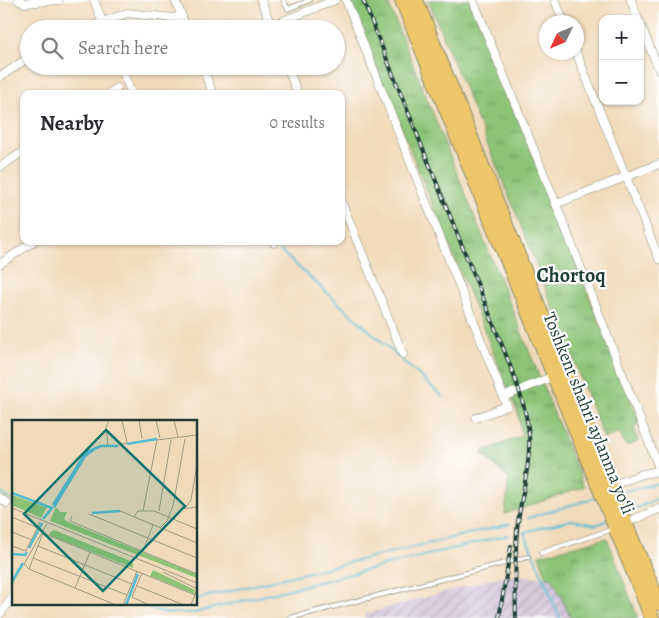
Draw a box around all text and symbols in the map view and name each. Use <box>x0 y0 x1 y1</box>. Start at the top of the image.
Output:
north arrow <box>539 15 584 60</box>
map controls <box>599 15 644 105</box>
button: + <box>599 15 644 60</box>
search box <box>20 20 345 75</box>
icon: search <box>38 34 66 62</box>
text: Search here <box>78 35 168 61</box>
button: − <box>599 60 644 105</box>
text: Nearby <box>40 109 103 137</box>
text: 0 results <box>269 112 325 134</box>
district label: Chortoq <box>536 262 606 289</box>
street label: Toshkent shahri aylanma yoʻli <box>537 308 641 518</box>
inset map <box>12 420 198 606</box>

